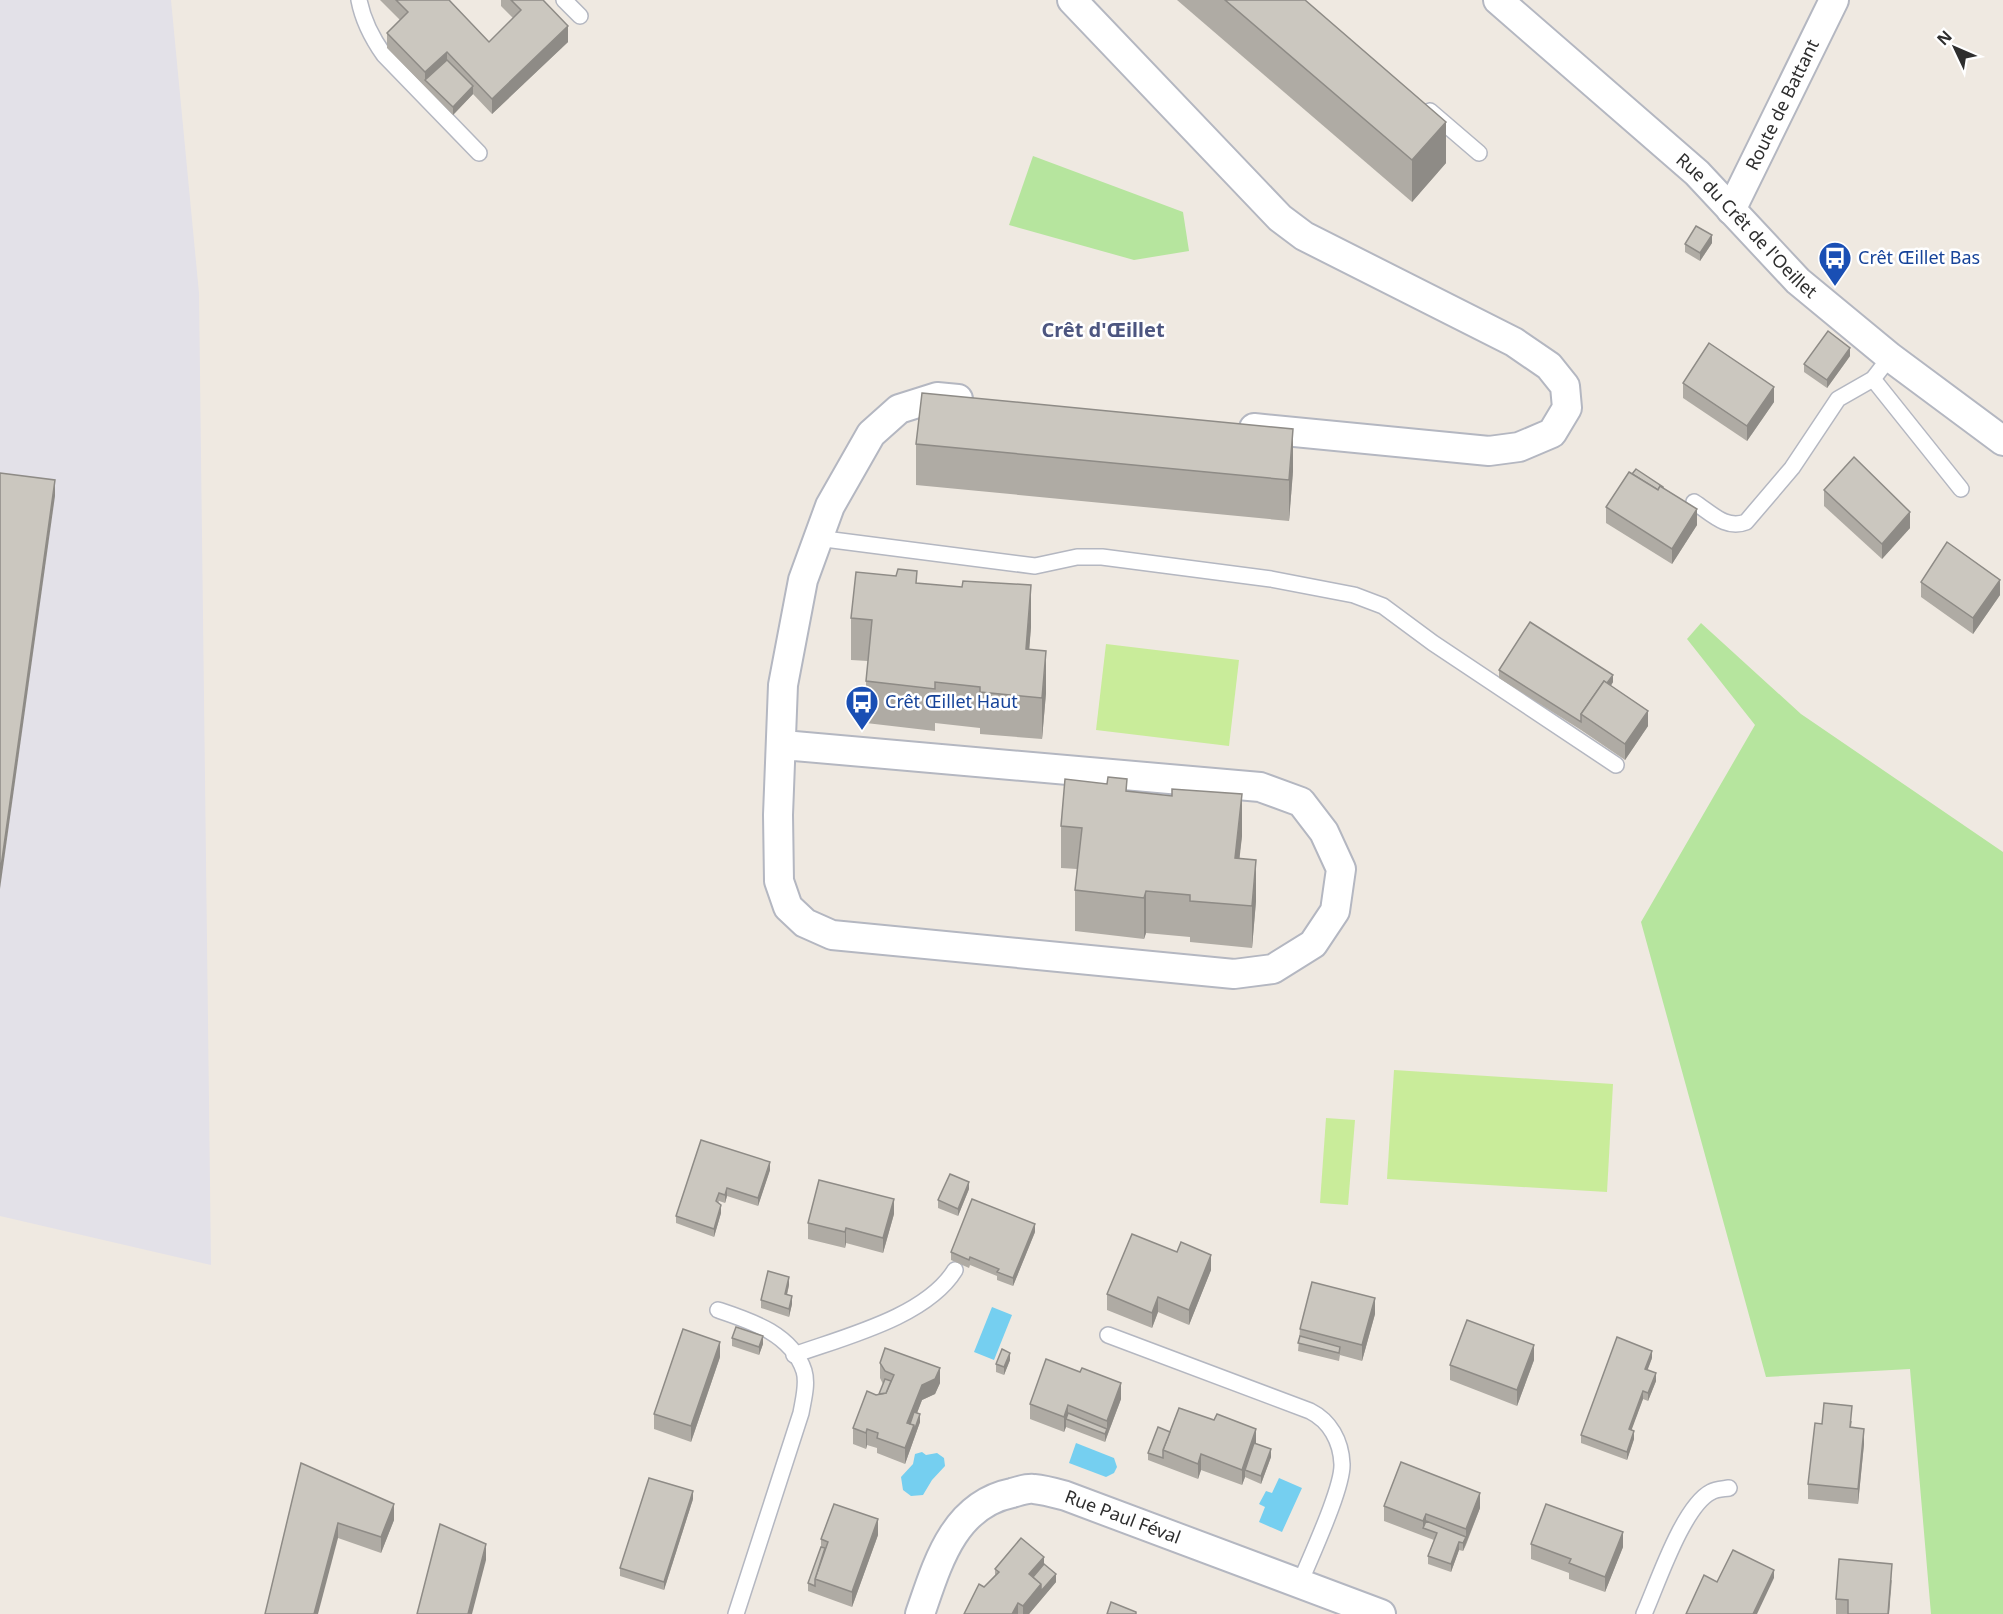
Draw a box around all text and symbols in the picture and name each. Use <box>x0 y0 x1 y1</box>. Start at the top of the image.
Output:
north arrow <box>1925 18 1985 78</box>
text: N <box>1932 25 1957 50</box>
street label: Route de Battant <box>1739 35 1824 174</box>
street label: Rue du Crêt de l'Oeillet <box>1671 147 1823 303</box>
bus stop icon: Crêt Œillet Bas <box>1817 240 1853 287</box>
place label: Crêt Œillet Bas <box>1858 245 1980 269</box>
district label: Crêt d'Œillet <box>1041 316 1165 343</box>
bus stop icon: Crêt Œillet Haut <box>844 684 880 731</box>
place label: Crêt Œillet Haut <box>885 689 1018 713</box>
street label: Rue Paul Féval <box>1062 1484 1184 1549</box>

